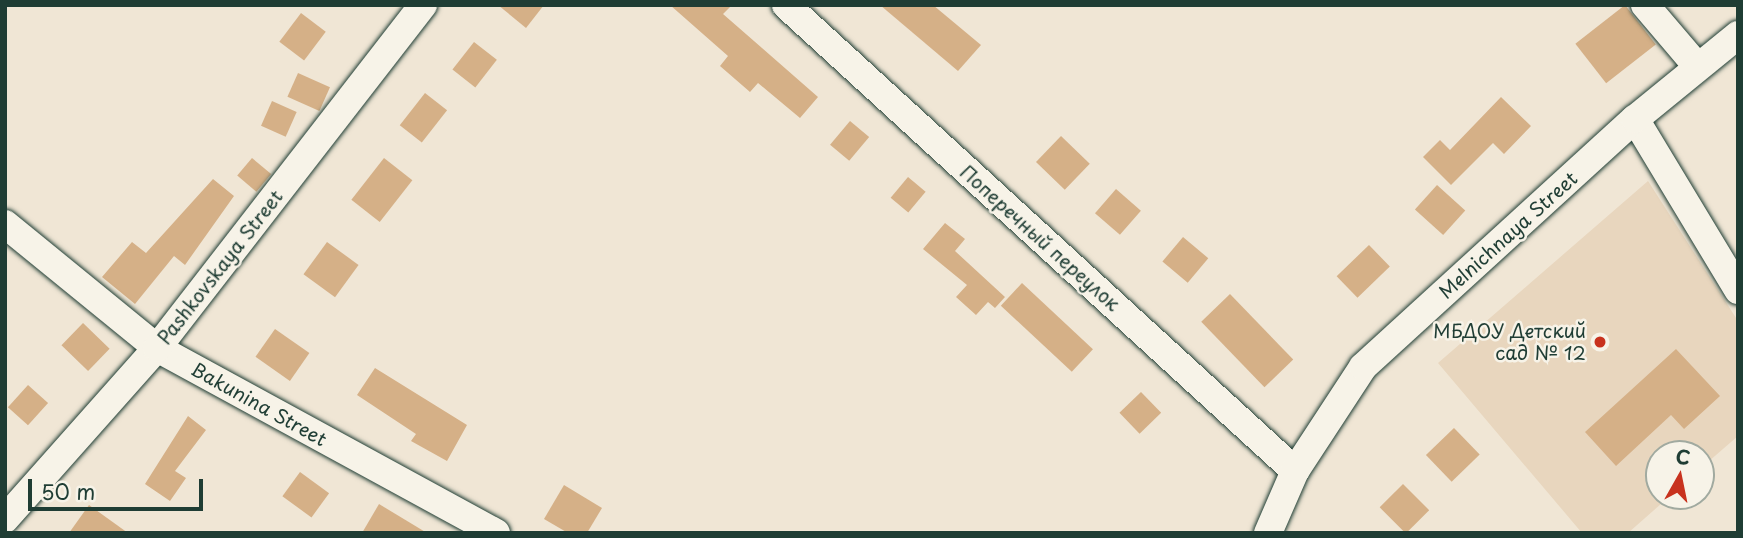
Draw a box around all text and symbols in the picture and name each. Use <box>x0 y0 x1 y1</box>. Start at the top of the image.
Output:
street label: Поперечный переулок <box>956 160 1124 316</box>
street label: Melnichnaya Street <box>1434 167 1582 303</box>
street label: Pashkovskaya Street <box>153 185 287 349</box>
place label: МБДОУ Детский сад № 12 <box>1432 320 1586 364</box>
marker: МБДОУ Детский сад № 12 <box>1592 334 1608 350</box>
street label: Bakunina Street <box>187 357 331 451</box>
north arrow <box>1645 440 1715 510</box>
text: С <box>1674 441 1692 471</box>
scale bar <box>32 464 206 508</box>
text: 50 m <box>41 475 95 507</box>

